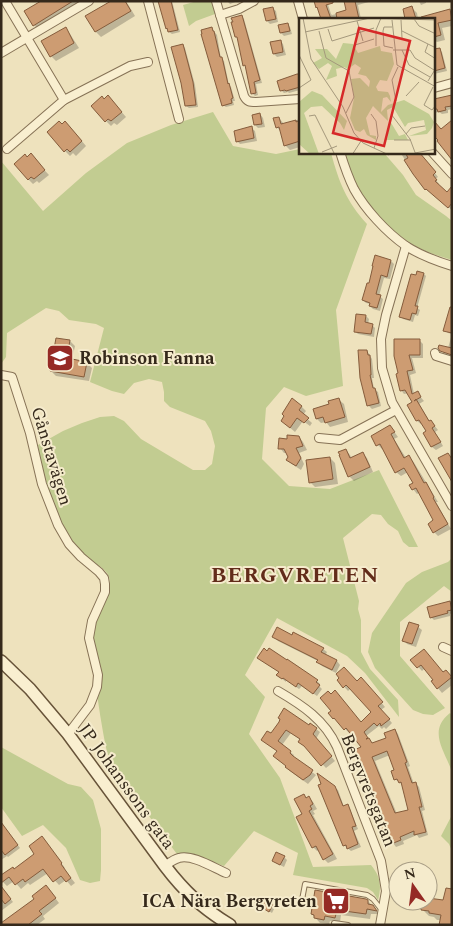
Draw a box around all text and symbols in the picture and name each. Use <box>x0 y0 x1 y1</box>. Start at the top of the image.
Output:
inset map <box>299 18 436 154</box>
school or university icon: Robinson Fanna <box>45 343 75 373</box>
place label: Robinson Fanna <box>79 345 215 372</box>
street label: Gånstavägen <box>24 403 79 509</box>
district label: BERGVRETEN <box>211 559 379 592</box>
street label: JP Johanssons gata <box>71 718 182 855</box>
street label: Bergvretsgatan <box>333 729 404 851</box>
north arrow <box>388 861 438 911</box>
text: N <box>402 862 418 885</box>
supermarket icon: ICA Nära Bergvreten <box>321 886 351 916</box>
place label: ICA Nära Bergvreten <box>142 888 317 915</box>

